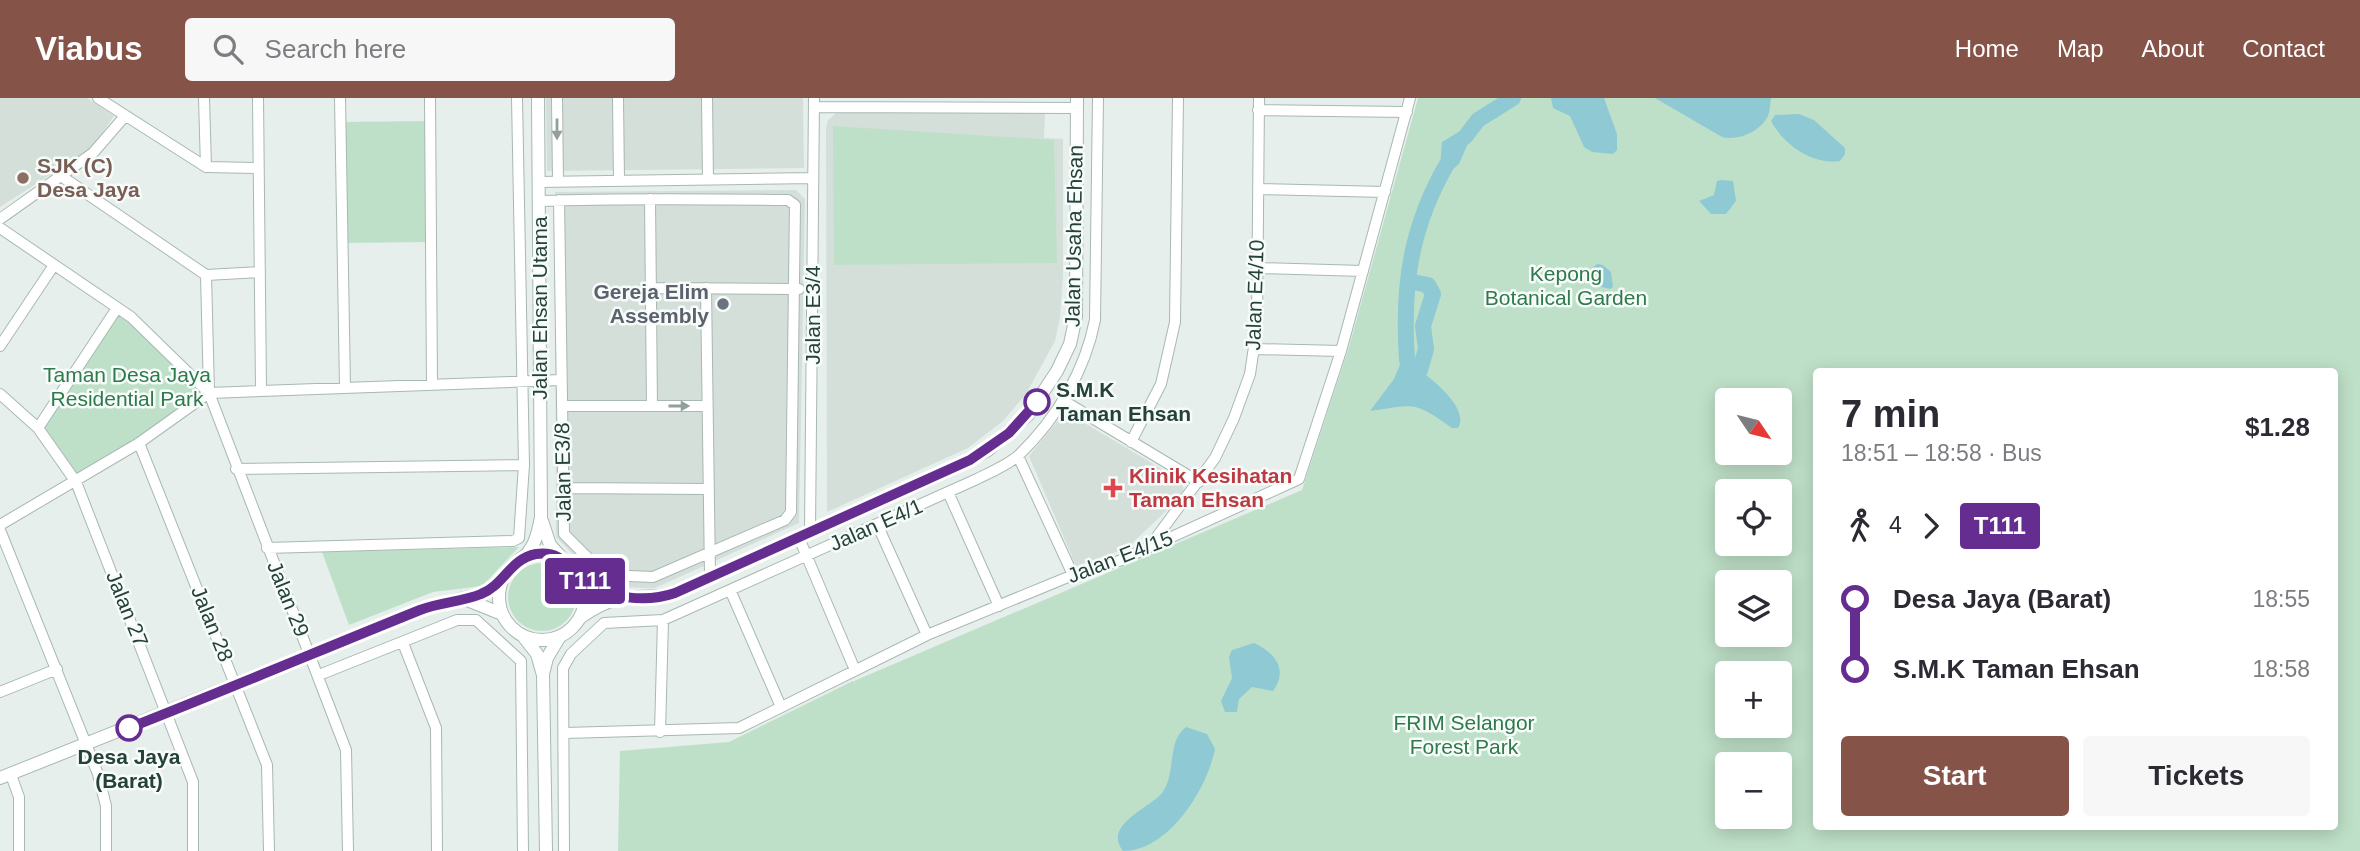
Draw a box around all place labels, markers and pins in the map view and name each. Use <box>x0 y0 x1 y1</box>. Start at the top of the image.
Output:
place label: SJK (C) Desa Jaya <box>37 154 140 201</box>
marker: SJK (C) Desa Jaya <box>15 170 31 186</box>
place label: Gereja Elim Assembly <box>593 280 709 327</box>
marker: Gereja Elim Assembly <box>715 296 731 312</box>
place label: S.M.K Taman Ehsan <box>1056 378 1191 425</box>
marker: S.M.K Taman Ehsan <box>1024 389 1050 415</box>
place label: Klinik Kesihatan Taman Ehsan <box>1129 464 1292 511</box>
marker: Klinik Kesihatan Taman Ehsan <box>1103 478 1123 498</box>
marker: Desa Jaya (Barat) <box>116 715 142 741</box>
place label: Desa Jaya (Barat) <box>78 745 181 792</box>

